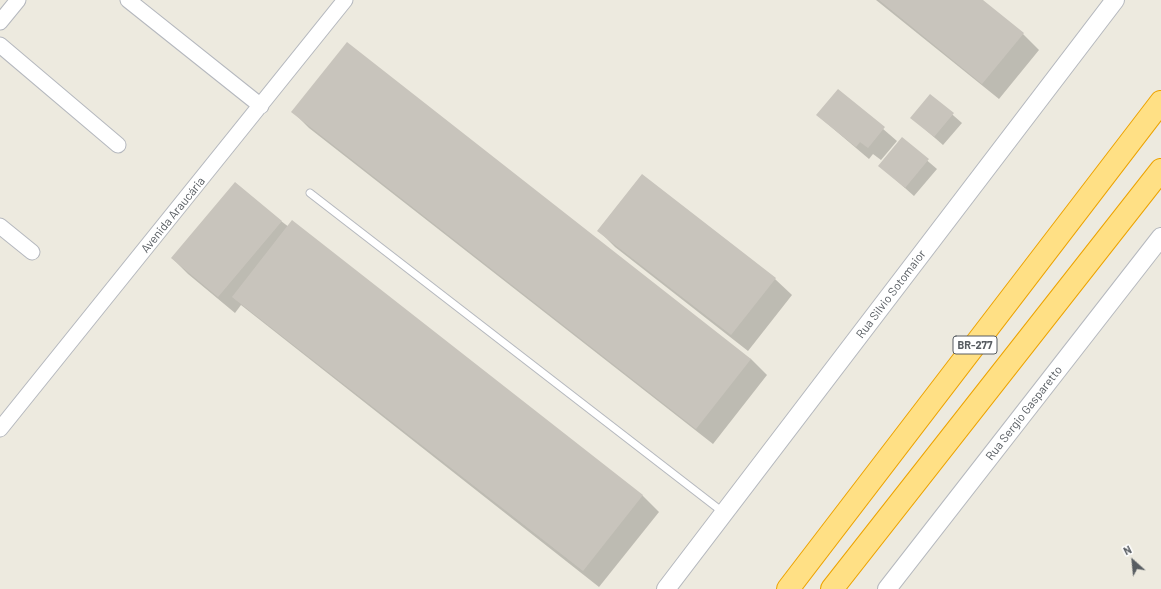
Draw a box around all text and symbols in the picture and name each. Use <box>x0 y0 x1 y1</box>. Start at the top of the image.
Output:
street label: Avenida Araucária <box>138 174 208 256</box>
street label: Rua Silvio Sotomaior <box>853 247 929 341</box>
road number: BR-277 <box>953 336 997 354</box>
street label: Rua Sergio Gasparetto <box>983 363 1065 463</box>
north arrow <box>1113 541 1153 581</box>
text: N <box>1121 542 1134 557</box>

